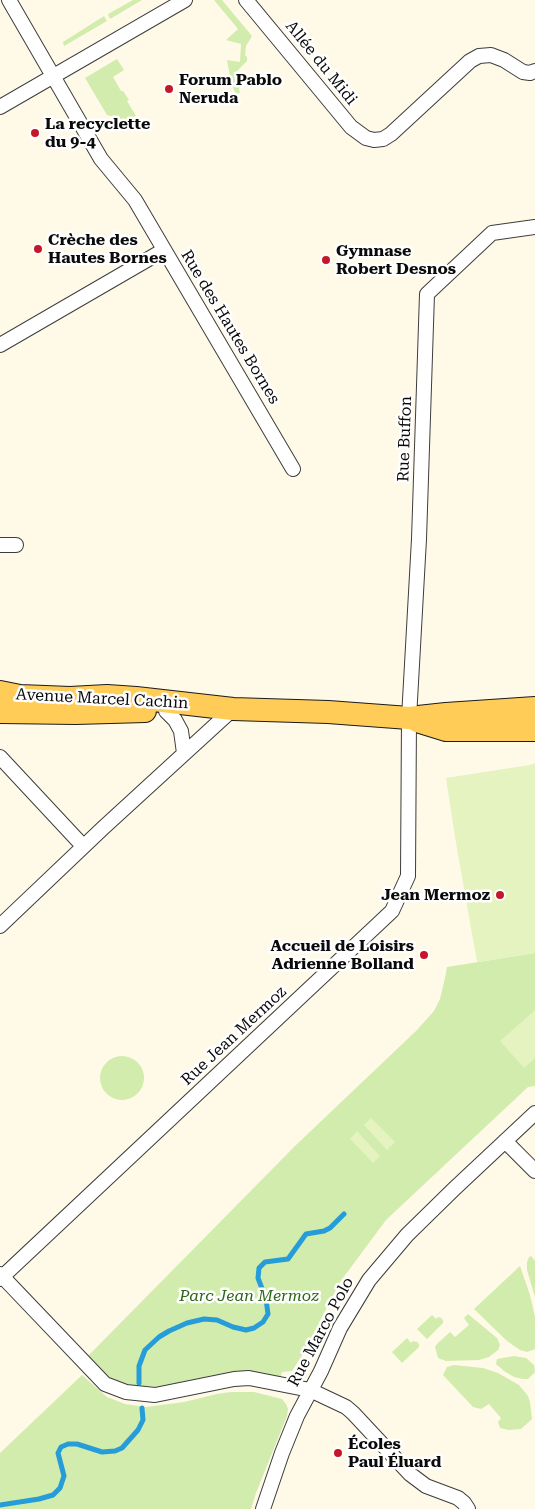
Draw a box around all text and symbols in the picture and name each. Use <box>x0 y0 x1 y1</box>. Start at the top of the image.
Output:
street label: Allée du Midi <box>281 17 361 109</box>
place label: Forum Pablo Neruda <box>179 70 282 108</box>
marker: Forum Pablo Neruda <box>163 83 175 95</box>
place label: La recyclette du 9-4 <box>45 114 150 152</box>
marker: La recyclette du 9-4 <box>29 127 41 139</box>
place label: Crèche des Hautes Bornes <box>48 230 167 268</box>
place label: Gymnase Robert Desnos <box>336 241 456 279</box>
marker: Crèche des Hautes Bornes <box>32 243 44 255</box>
street label: Rue des Hautes Bornes <box>176 247 284 407</box>
marker: Gymnase Robert Desnos <box>320 254 332 266</box>
street label: Rue Buffon <box>394 396 416 482</box>
street label: Avenue Marcel Cachin <box>15 685 189 713</box>
place label: Jean Mermoz <box>381 885 490 905</box>
marker: Jean Mermoz <box>494 889 506 901</box>
place label: Accueil de Loisirs Adrienne Bolland <box>270 936 414 974</box>
marker: Accueil de Loisirs Adrienne Bolland <box>418 949 430 961</box>
street label: Rue Jean Mermoz <box>178 982 290 1090</box>
street label: Rue Marco Polo <box>284 1274 358 1390</box>
park label: Parc Jean Mermoz <box>179 1286 319 1306</box>
place label: Écoles Paul Éluard <box>348 1434 441 1472</box>
marker: Écoles Paul Éluard <box>332 1447 344 1459</box>

